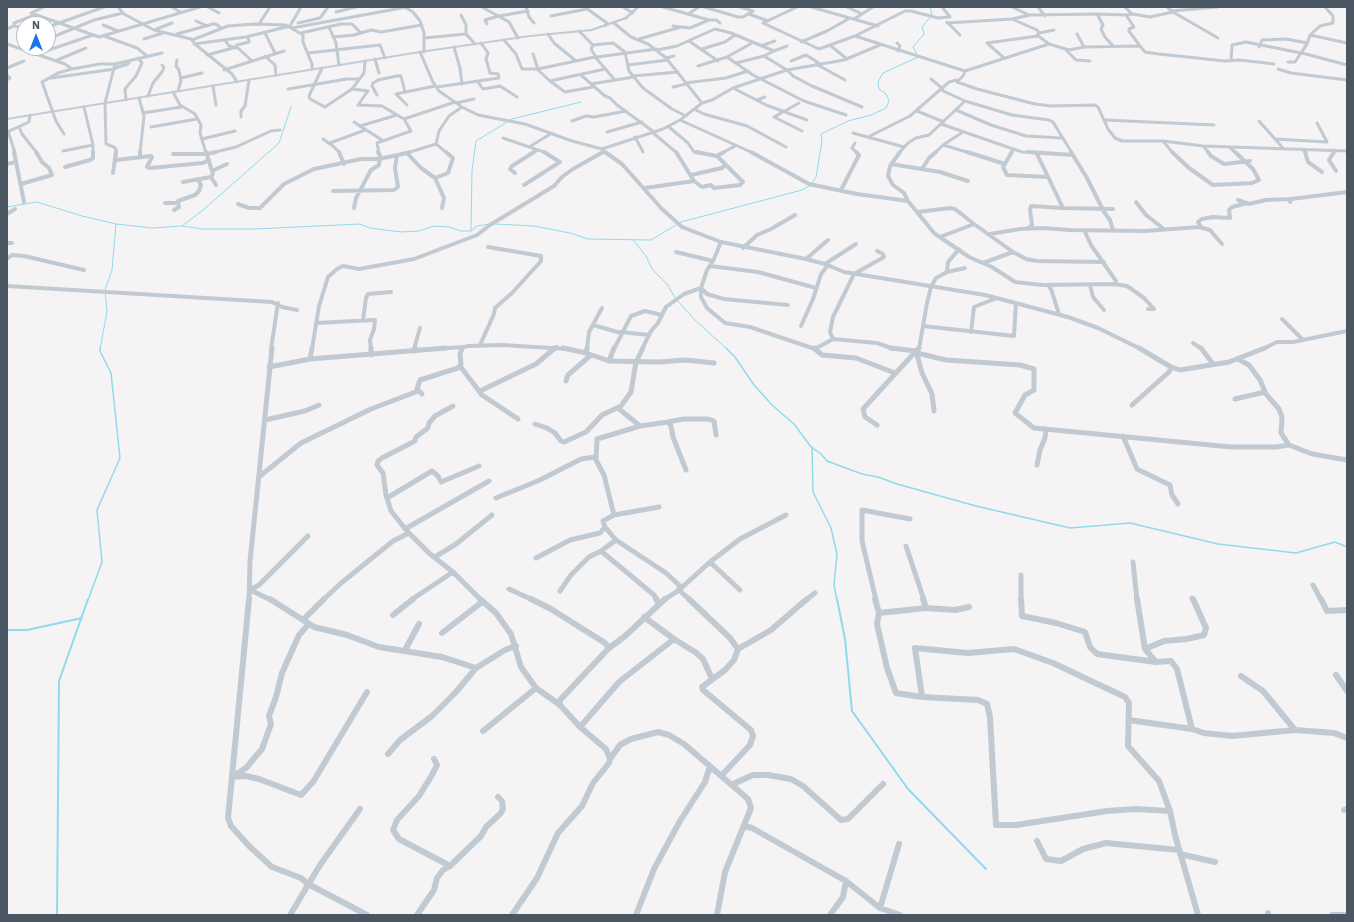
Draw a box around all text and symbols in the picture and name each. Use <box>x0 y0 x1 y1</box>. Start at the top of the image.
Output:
north arrow <box>16 16 56 56</box>
text: N <box>32 18 40 32</box>

